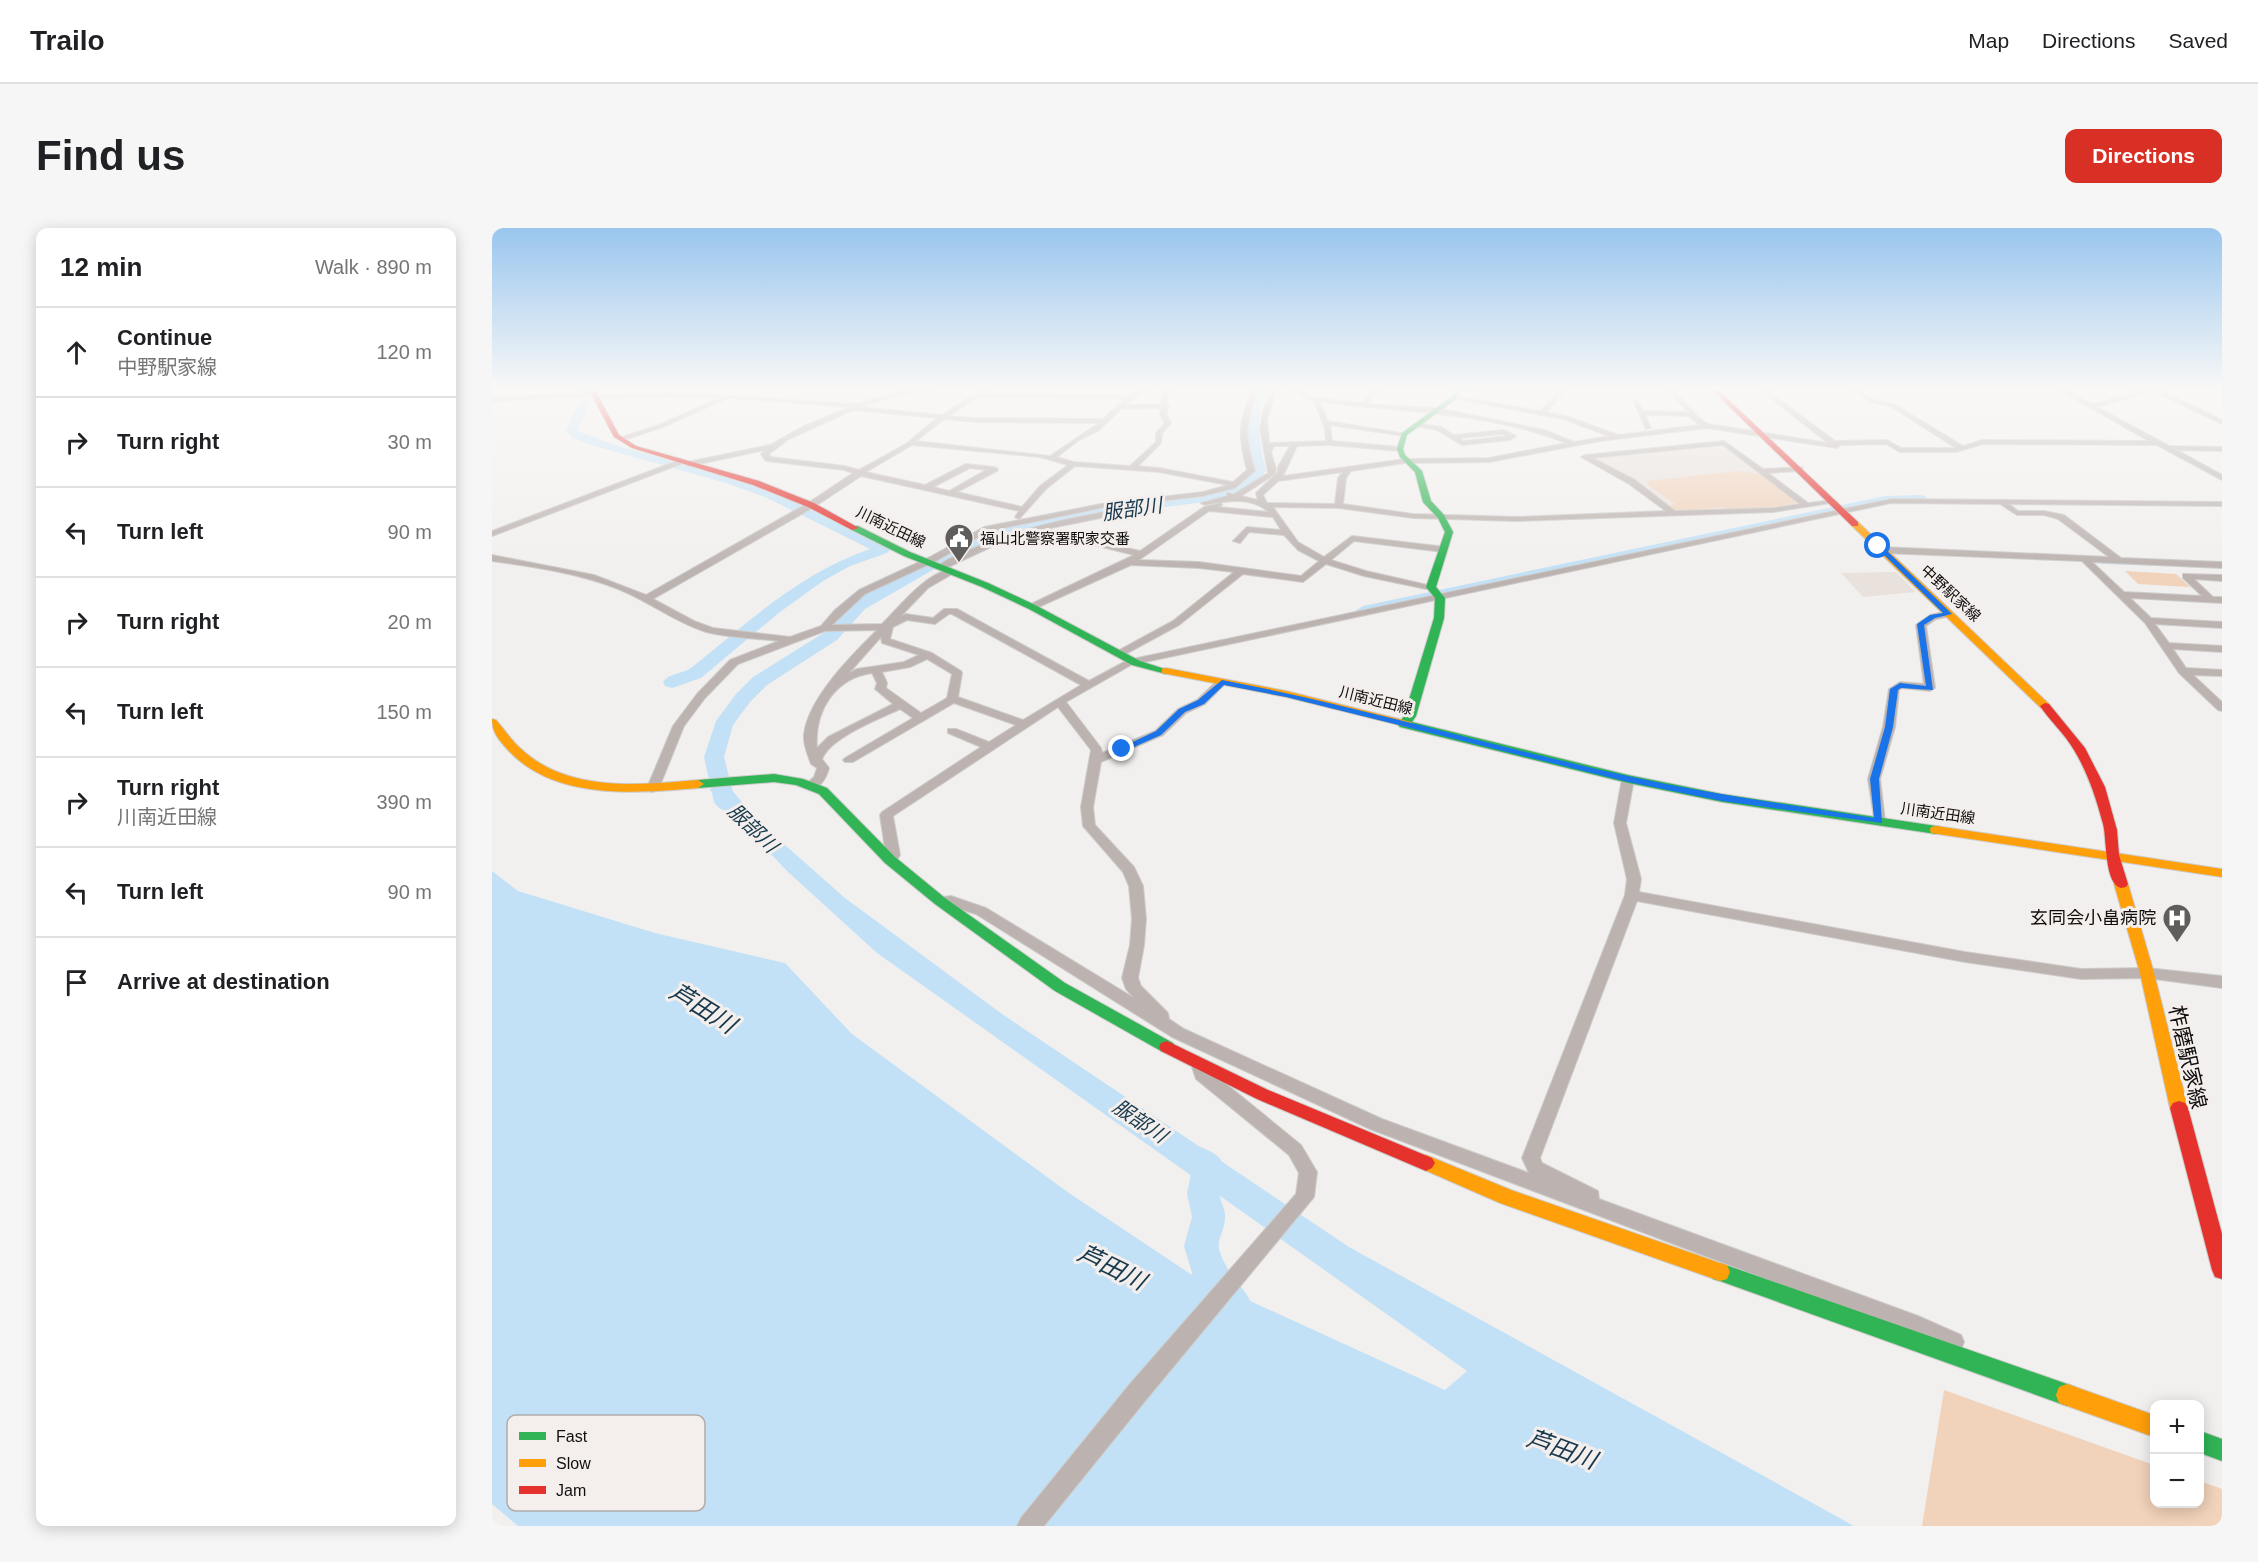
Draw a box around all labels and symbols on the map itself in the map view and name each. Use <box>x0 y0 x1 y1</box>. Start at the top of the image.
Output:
water label: 服部川 <box>1101 494 1165 524</box>
street label: 川南近田線 <box>854 503 928 551</box>
public building icon: 福山北警察署駅家交番 <box>943 522 975 564</box>
place label: 福山北警察署駅家交番 <box>980 530 1130 547</box>
route start <box>1864 532 1890 558</box>
street label: 中野駅家線 <box>1918 561 1984 625</box>
street label: 川南近田線 <box>1338 683 1414 717</box>
route end <box>1108 735 1134 761</box>
water label: 服部川 <box>724 799 784 858</box>
street label: 川南近田線 <box>1900 799 1976 827</box>
hospital icon: 玄同会小畠病院 <box>2161 902 2193 944</box>
place label: 玄同会小畠病院 <box>2030 908 2156 928</box>
water label: 芦田川 <box>665 977 743 1040</box>
street label: 柞磨駅家線 <box>2165 1003 2211 1111</box>
water label: 服部川 <box>1109 1095 1173 1148</box>
water label: 芦田川 <box>1074 1239 1153 1296</box>
legend <box>507 1415 705 1511</box>
water label: 芦田川 <box>1524 1424 1603 1475</box>
text: Fast <box>556 1428 588 1445</box>
text: Slow <box>556 1455 591 1472</box>
text: Jam <box>556 1482 586 1499</box>

